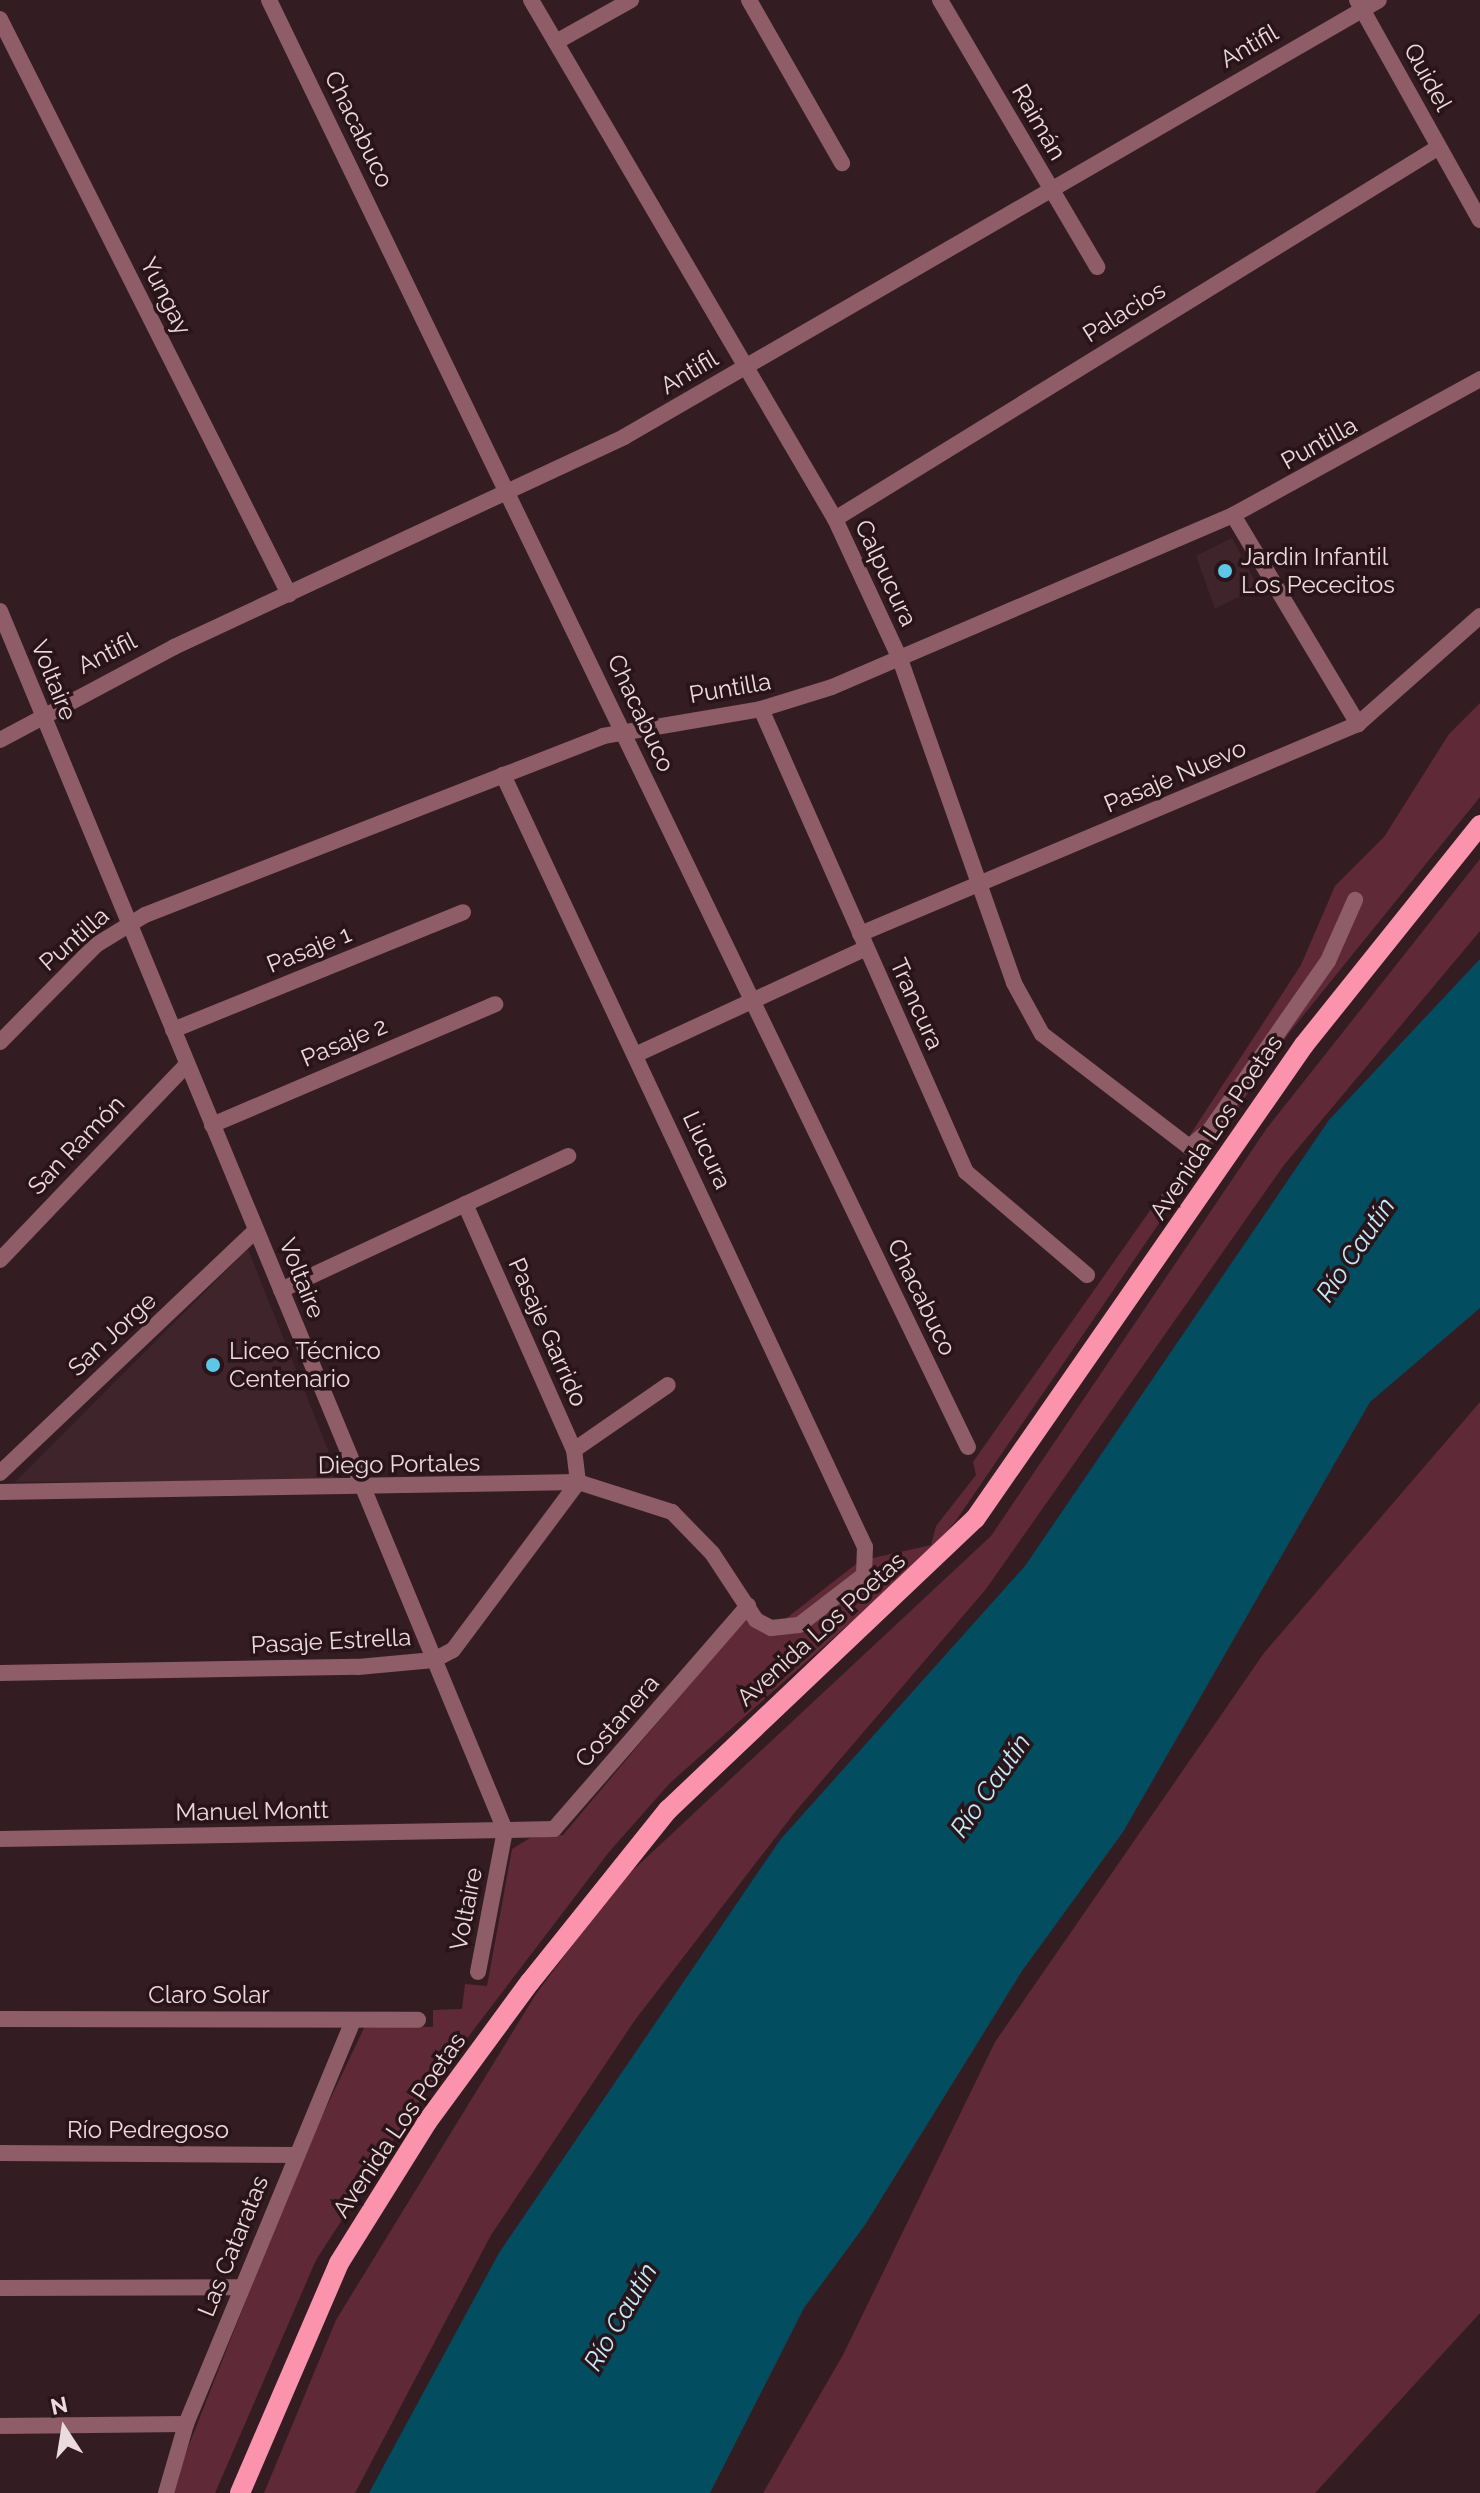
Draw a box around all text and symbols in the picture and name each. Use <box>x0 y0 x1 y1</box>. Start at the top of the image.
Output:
street label: Antifil <box>1215 18 1283 74</box>
street label: Quidel <box>1398 38 1458 116</box>
street label: Chacabuco <box>318 66 400 192</box>
street label: Raimán <box>1006 79 1072 165</box>
street label: Yungay <box>134 253 198 339</box>
street label: Palacios <box>1077 275 1171 349</box>
street label: Antifil <box>655 344 723 400</box>
street label: Puntilla <box>1276 410 1362 476</box>
street label: Calpucura <box>849 515 923 631</box>
place label: Jardin Infantil Los Pececitos <box>1241 543 1395 599</box>
marker: Jardin Infantil Los Pececitos <box>1216 562 1234 580</box>
street label: Antifil <box>73 626 141 680</box>
street label: Voltaire <box>25 636 83 724</box>
street label: Chacabuco <box>601 650 681 776</box>
street label: Puntilla <box>687 667 773 709</box>
street label: Pasaje Nuevo <box>1100 733 1250 819</box>
street label: Puntilla <box>33 901 115 977</box>
street label: Pasaje 1 <box>263 919 355 979</box>
street label: Trancura <box>884 954 950 1054</box>
street label: Pasaje 2 <box>297 1011 391 1073</box>
street label: Avenida Los Poetas <box>1143 1029 1289 1225</box>
street label: San Ramón <box>22 1089 130 1201</box>
street label: Liucura <box>677 1107 737 1193</box>
water label: Río Cautín <box>1310 1192 1402 1308</box>
street label: Voltaire <box>273 1234 331 1322</box>
street label: Chacabuco <box>881 1234 963 1360</box>
street label: Pasaje Garrido <box>502 1253 594 1411</box>
street label: San Jorge <box>62 1286 162 1382</box>
place label: Liceo Técnico Centenario <box>229 1337 382 1393</box>
marker: Liceo Técnico Centenario <box>204 1356 222 1374</box>
street label: Diego Portales <box>318 1448 480 1480</box>
street label: Avenida Los Poetas <box>731 1546 911 1712</box>
street label: Pasaje Estrella <box>250 1622 412 1660</box>
street label: Costanera <box>569 1669 665 1773</box>
water label: Río Cautín <box>944 1728 1038 1844</box>
street label: Manuel Montt <box>175 1795 329 1827</box>
street label: Voltaire <box>444 1865 488 1953</box>
street label: Claro Solar <box>148 1981 270 2009</box>
street label: Avenida Los Poetas <box>326 2027 472 2223</box>
street label: Río Pedregoso <box>67 2116 229 2144</box>
street label: Las Cataratas <box>192 2171 274 2321</box>
water label: Río Cautín <box>578 2258 664 2376</box>
north arrow <box>24 2389 104 2469</box>
text: N <box>48 2391 70 2420</box>

